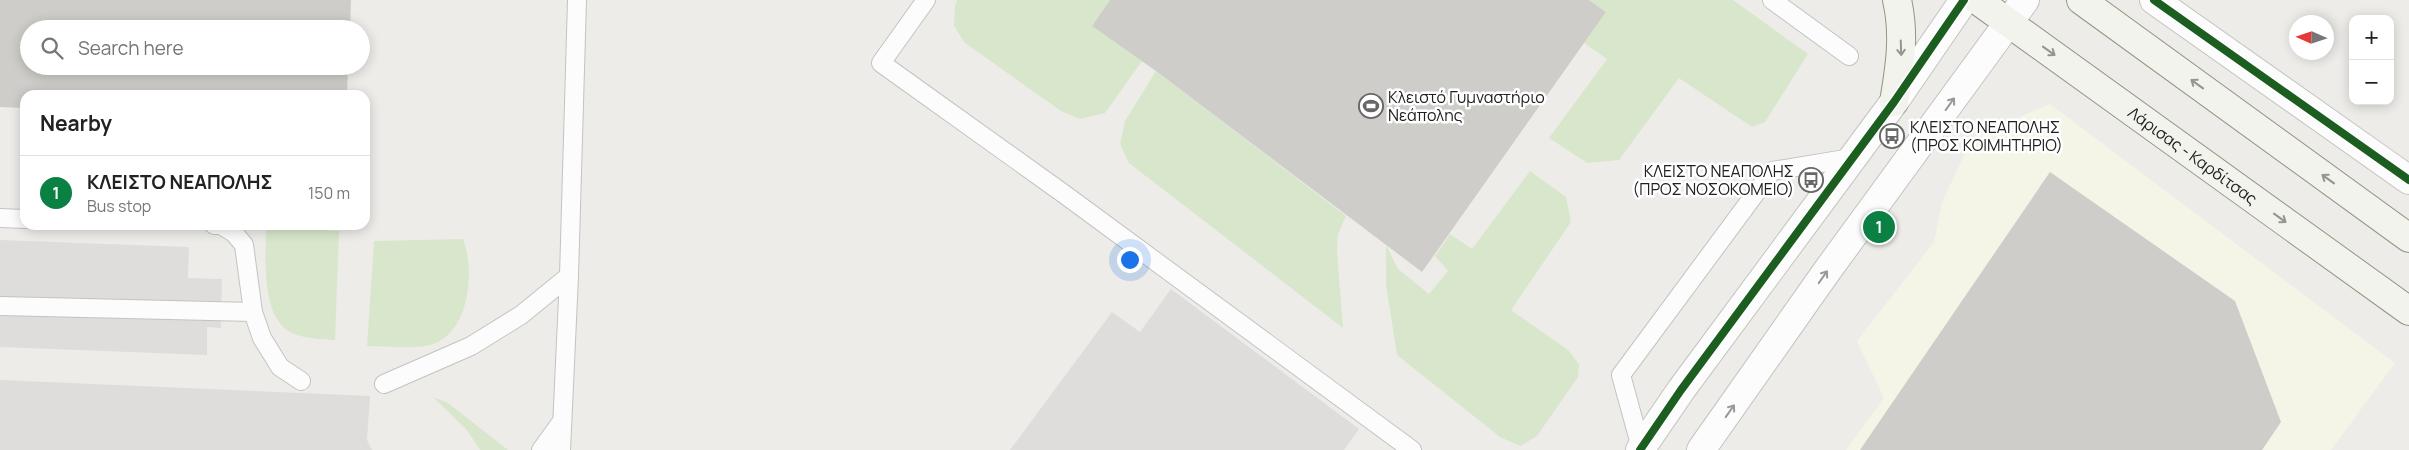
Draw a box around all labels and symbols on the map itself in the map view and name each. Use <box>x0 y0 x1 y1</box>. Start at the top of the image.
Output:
north arrow <box>2289 15 2334 60</box>
one-way arrow <box>1897 40 1906 56</box>
one-way arrow <box>2042 46 2056 56</box>
one-way arrow <box>2191 78 2204 89</box>
place label: Κλειστό Γυμναστήριο Νεάπολης <box>1388 86 1545 126</box>
sports icon: Κλειστό Γυμναστήριο Νεάπολης <box>1358 93 1384 119</box>
one-way arrow <box>1945 97 1955 111</box>
street label: Λάρισας - Καρδίτσας <box>2124 101 2262 210</box>
place label: ΚΛΕΙΣΤΟ ΝΕΑΠΟΛΗΣ (ΠΡΟΣ ΚΟΙΜΗΤΗΡΙΟ) <box>1910 116 2063 156</box>
bus stop icon: ΚΛΕΙΣΤΟ ΝΕΑΠΟΛΗΣ (ΠΡΟΣ ΚΟΙΜΗΤΗΡΙΟ) <box>1879 123 1905 149</box>
place label: ΚΛΕΙΣΤΟ ΝΕΑΠΟΛΗΣ (ΠΡΟΣ ΝΟΣΟΚΟΜΕΙΟ) <box>1633 160 1794 200</box>
bus stop icon: ΚΛΕΙΣΤΟ ΝΕΑΠΟΛΗΣ (ΠΡΟΣ ΝΟΣΟΚΟΜΕΙΟ) <box>1798 167 1824 193</box>
one-way arrow <box>2321 174 2335 184</box>
pin: 1 <box>1863 208 1895 246</box>
one-way arrow <box>2273 213 2287 223</box>
your location <box>1117 247 1143 273</box>
one-way arrow <box>1818 271 1828 285</box>
one-way arrow <box>1725 404 1735 418</box>

